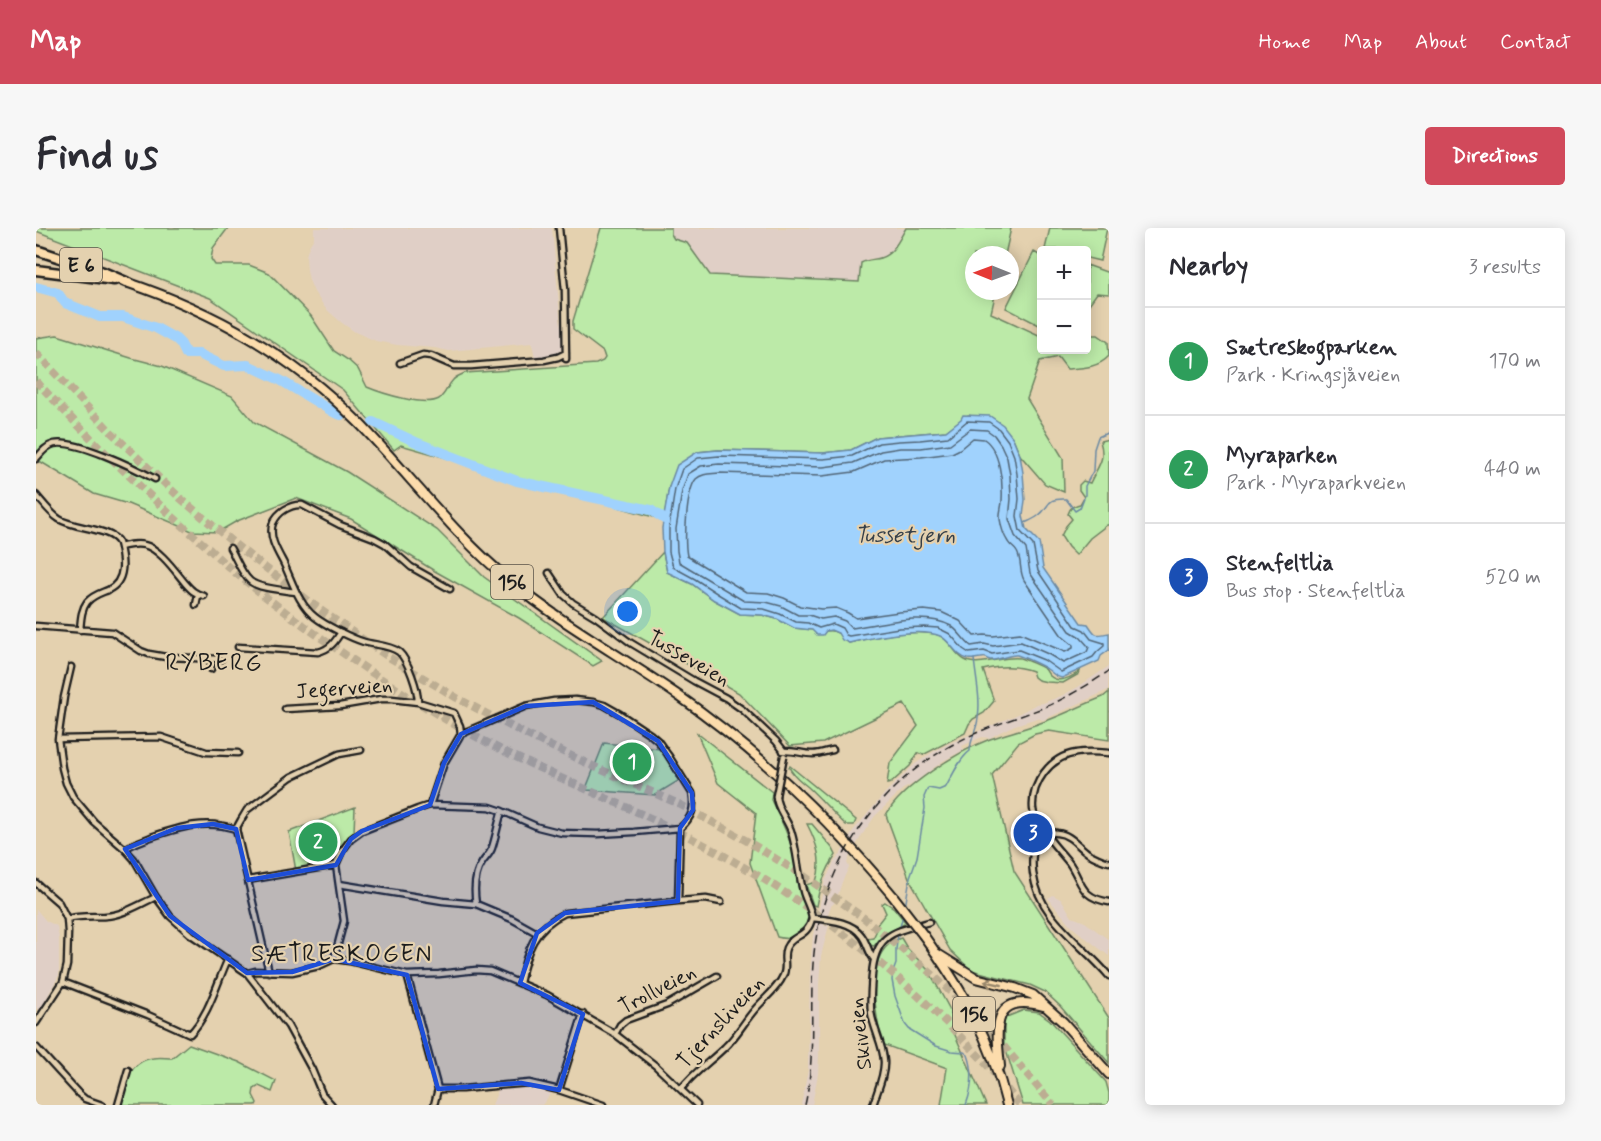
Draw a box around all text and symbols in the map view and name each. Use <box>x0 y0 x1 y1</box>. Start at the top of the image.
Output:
text: Map <box>30 24 81 61</box>
text: Home <box>1259 28 1311 56</box>
text: Map <box>1344 28 1382 56</box>
text: About <box>1415 28 1467 56</box>
text: Contact <box>1500 28 1571 56</box>
button: Directions <box>1425 127 1565 185</box>
text: Find us <box>36 129 158 184</box>
north arrow <box>965 246 1019 300</box>
map controls <box>1037 246 1091 354</box>
button: + <box>1037 246 1091 300</box>
road number: E 6 <box>60 248 102 282</box>
text: Nearby <box>1169 250 1248 284</box>
text: 3 results <box>1469 254 1541 281</box>
button: − <box>1037 300 1091 354</box>
text: Sætreskogparken <box>1226 334 1396 362</box>
text: 1 <box>1184 348 1193 375</box>
text: 170 m <box>1489 348 1541 375</box>
text: Park · Kringsjåveien <box>1226 362 1400 389</box>
text: Myraparken <box>1226 442 1337 470</box>
text: 2 <box>1184 456 1193 483</box>
text: 440 m <box>1484 456 1541 483</box>
text: Park · Myraparkveien <box>1226 470 1406 497</box>
water label: Tussetjern <box>855 522 955 550</box>
text: Stenfeltlia <box>1226 550 1334 578</box>
text: 3 <box>1184 564 1193 591</box>
text: 520 m <box>1485 564 1541 591</box>
road number: 156 <box>491 565 533 599</box>
text: Bus stop · Stenfeltlia <box>1226 578 1406 605</box>
your location <box>613 597 642 626</box>
street label: Tusseveien <box>642 624 735 694</box>
district label: RYBERG <box>165 648 263 679</box>
street label: Jegerveien <box>295 672 393 708</box>
pin: 1 <box>612 740 652 784</box>
pin: 3 <box>1014 810 1052 856</box>
pin: 2 <box>298 820 338 864</box>
district label: SÆTRESKOGEN <box>251 939 433 970</box>
street label: Trollveien <box>614 958 701 1021</box>
street label: Tjernsliveien <box>670 970 771 1075</box>
one-way arrow <box>983 977 1003 988</box>
street label: Skiveien <box>843 996 879 1072</box>
road number: 156 <box>953 997 995 1031</box>

